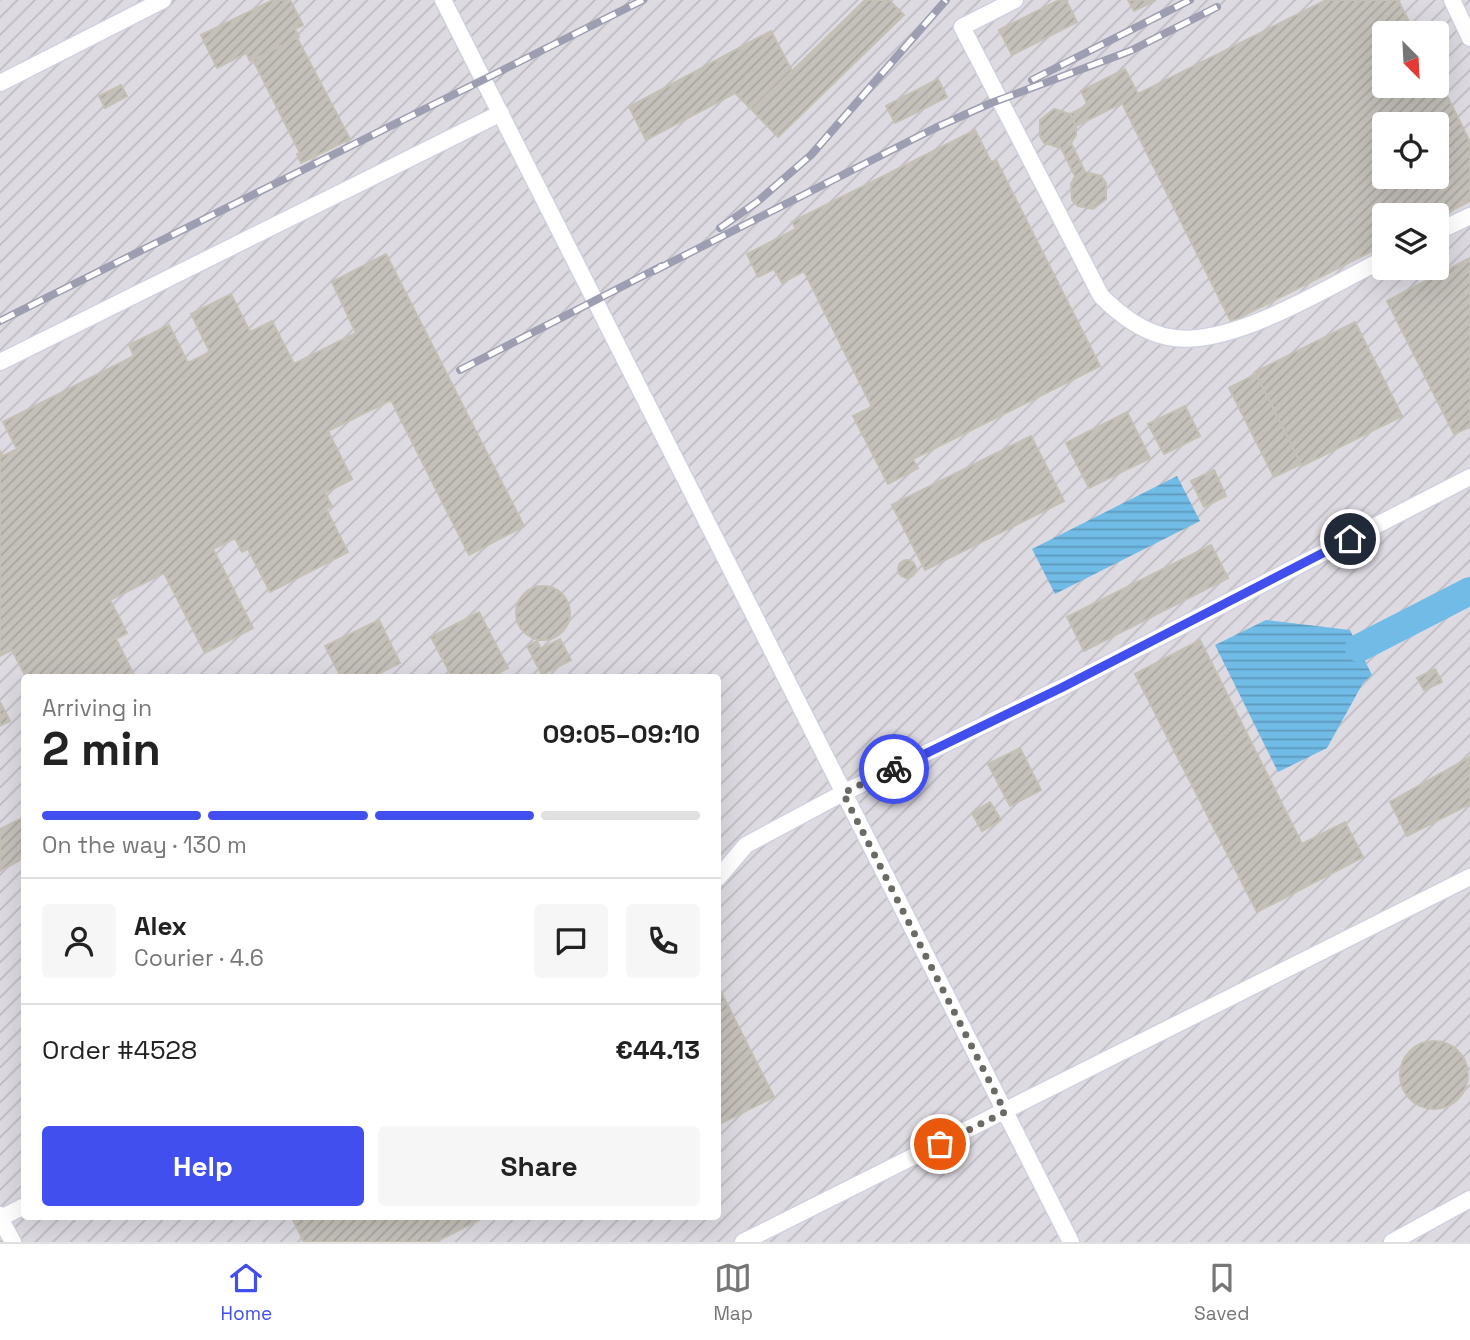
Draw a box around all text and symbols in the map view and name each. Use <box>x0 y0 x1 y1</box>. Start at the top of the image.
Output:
north arrow <box>1372 21 1449 98</box>
map controls <box>1372 21 1449 280</box>
button: locate <box>1372 112 1449 189</box>
button: layers <box>1372 203 1449 280</box>
pin <box>1320 509 1380 569</box>
icon: home <box>1331 520 1369 558</box>
text: Arriving in <box>42 693 152 723</box>
text: 09:05–09:10 <box>542 717 700 751</box>
text: 2 min <box>42 720 161 778</box>
courier <box>859 734 929 804</box>
icon: bike <box>875 750 913 788</box>
text: On the way · 130 m <box>42 830 247 860</box>
button: person <box>42 904 116 978</box>
button: chat <box>534 904 608 978</box>
button: phone <box>626 904 700 978</box>
text: Alex <box>134 909 187 943</box>
text: Courier · 4.6 <box>134 943 264 973</box>
text: Order #4528 <box>42 1033 197 1067</box>
text: €44.13 <box>615 1033 700 1067</box>
pin <box>910 1114 970 1174</box>
icon: bag <box>921 1125 959 1163</box>
button: Help <box>42 1126 364 1206</box>
button: Share <box>378 1126 700 1206</box>
tab: Home <box>221 1259 272 1326</box>
tab: Map <box>713 1259 753 1326</box>
tab: Saved <box>1194 1259 1249 1326</box>

